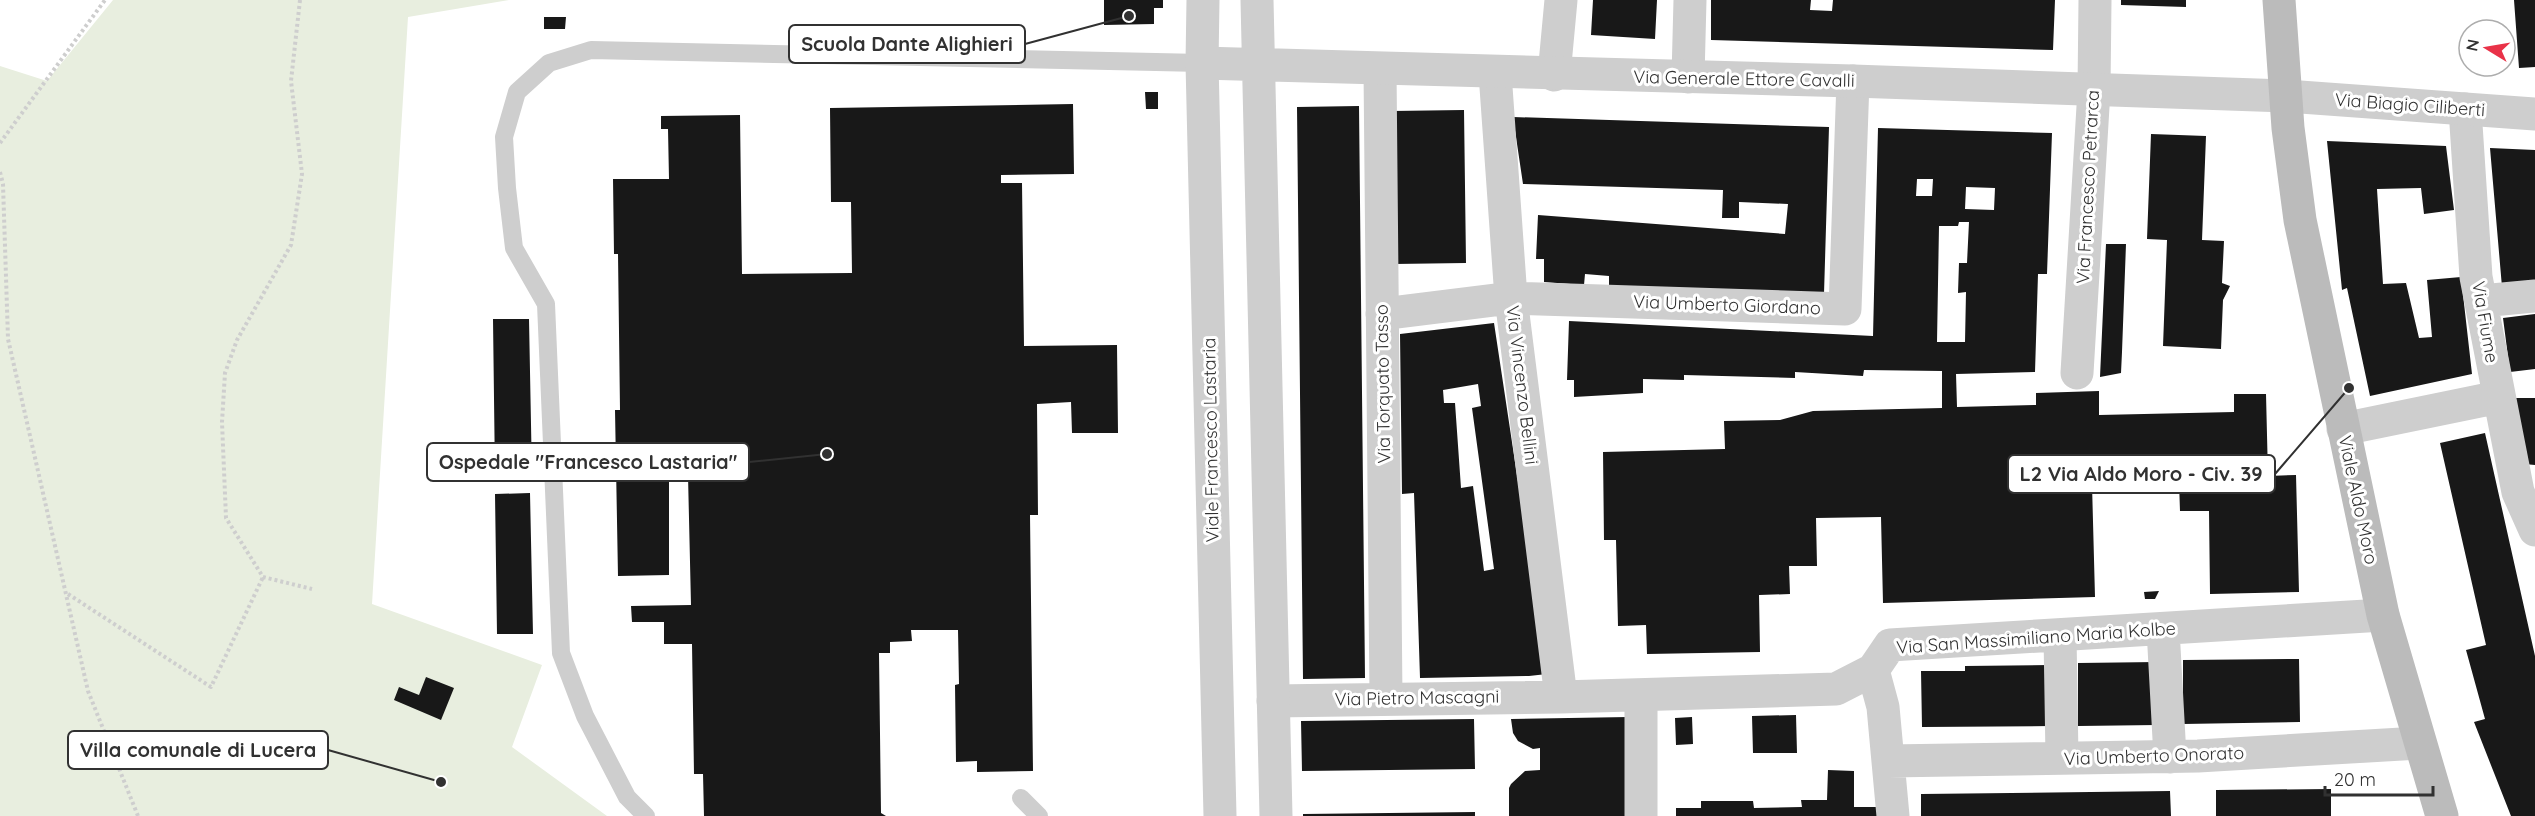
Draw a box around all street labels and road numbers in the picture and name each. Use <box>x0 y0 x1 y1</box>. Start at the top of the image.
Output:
street label: Via Generale Ettore Cavalli <box>1633 65 1855 92</box>
street label: Via Biagio Ciliberti <box>2334 88 2486 121</box>
street label: Via Francesco Petrarca <box>2071 90 2104 284</box>
street label: Via Fiume <box>2467 279 2504 365</box>
street label: Via Umberto Giordano <box>1633 290 1821 319</box>
street label: Via Torquato Tasso <box>1370 304 1395 464</box>
street label: Via Vincenzo Bellini <box>1501 304 1544 466</box>
street label: Viale Francesco Lastaria <box>1197 338 1224 542</box>
street label: Viale Aldo Moro <box>2334 433 2383 566</box>
street label: Via San Massimiliano Maria Kolbe <box>1895 616 2176 659</box>
street label: Via Pietro Mascagni <box>1334 685 1500 710</box>
street label: Via Umberto Onorato <box>2063 741 2244 770</box>

